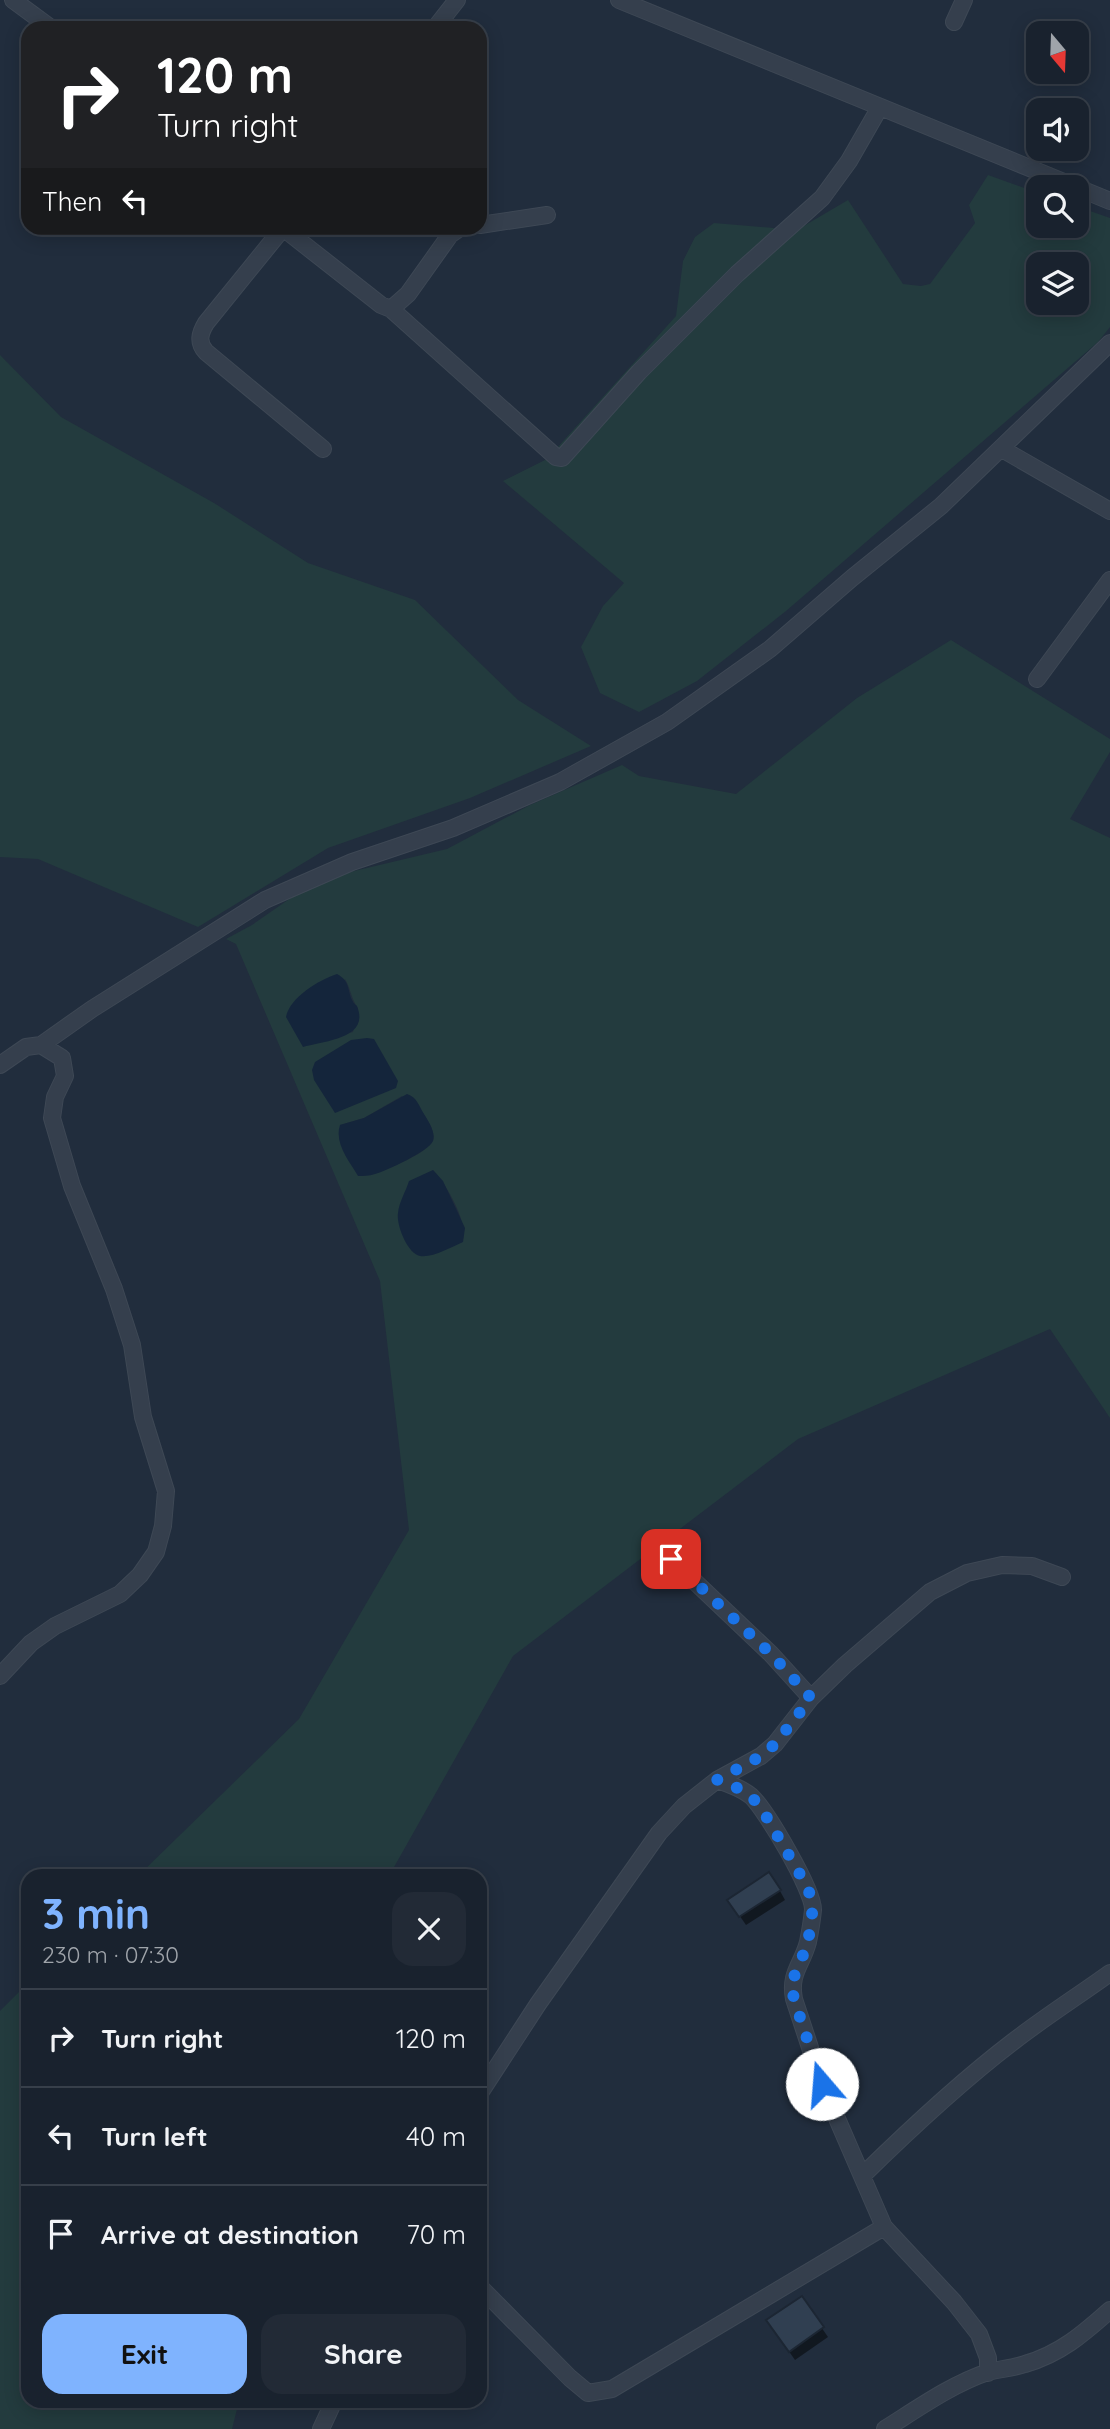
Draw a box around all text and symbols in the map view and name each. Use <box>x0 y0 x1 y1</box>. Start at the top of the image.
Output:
north arrow <box>1026 21 1088 84</box>
map controls <box>1026 21 1089 315</box>
text: 120 m <box>157 44 293 105</box>
icon: right <box>42 49 133 140</box>
button: sound <box>1026 98 1089 161</box>
text: Turn right <box>157 105 298 145</box>
button: search <box>1026 175 1089 238</box>
icon: left <box>116 182 154 220</box>
text: Then <box>42 185 102 218</box>
button: layers <box>1026 252 1089 315</box>
pin <box>641 1529 701 1589</box>
icon: arrive <box>652 1540 690 1578</box>
text: 3 min <box>42 1887 150 1940</box>
button: close <box>392 1892 466 1966</box>
text: 230 m · 07:30 <box>42 1940 179 1969</box>
icon: right <box>42 2019 80 2057</box>
text: Turn right <box>101 2022 223 2055</box>
text: 120 m <box>396 2022 466 2055</box>
position arrow <box>785 2047 859 2121</box>
icon: left <box>42 2117 80 2155</box>
text: Turn left <box>101 2120 208 2153</box>
text: 40 m <box>406 2120 466 2153</box>
icon: arrive <box>42 2215 80 2253</box>
text: Arrive at destination <box>101 2218 359 2251</box>
text: 70 m <box>406 2218 466 2251</box>
button: Exit <box>42 2314 247 2394</box>
button: Share <box>261 2314 466 2394</box>

